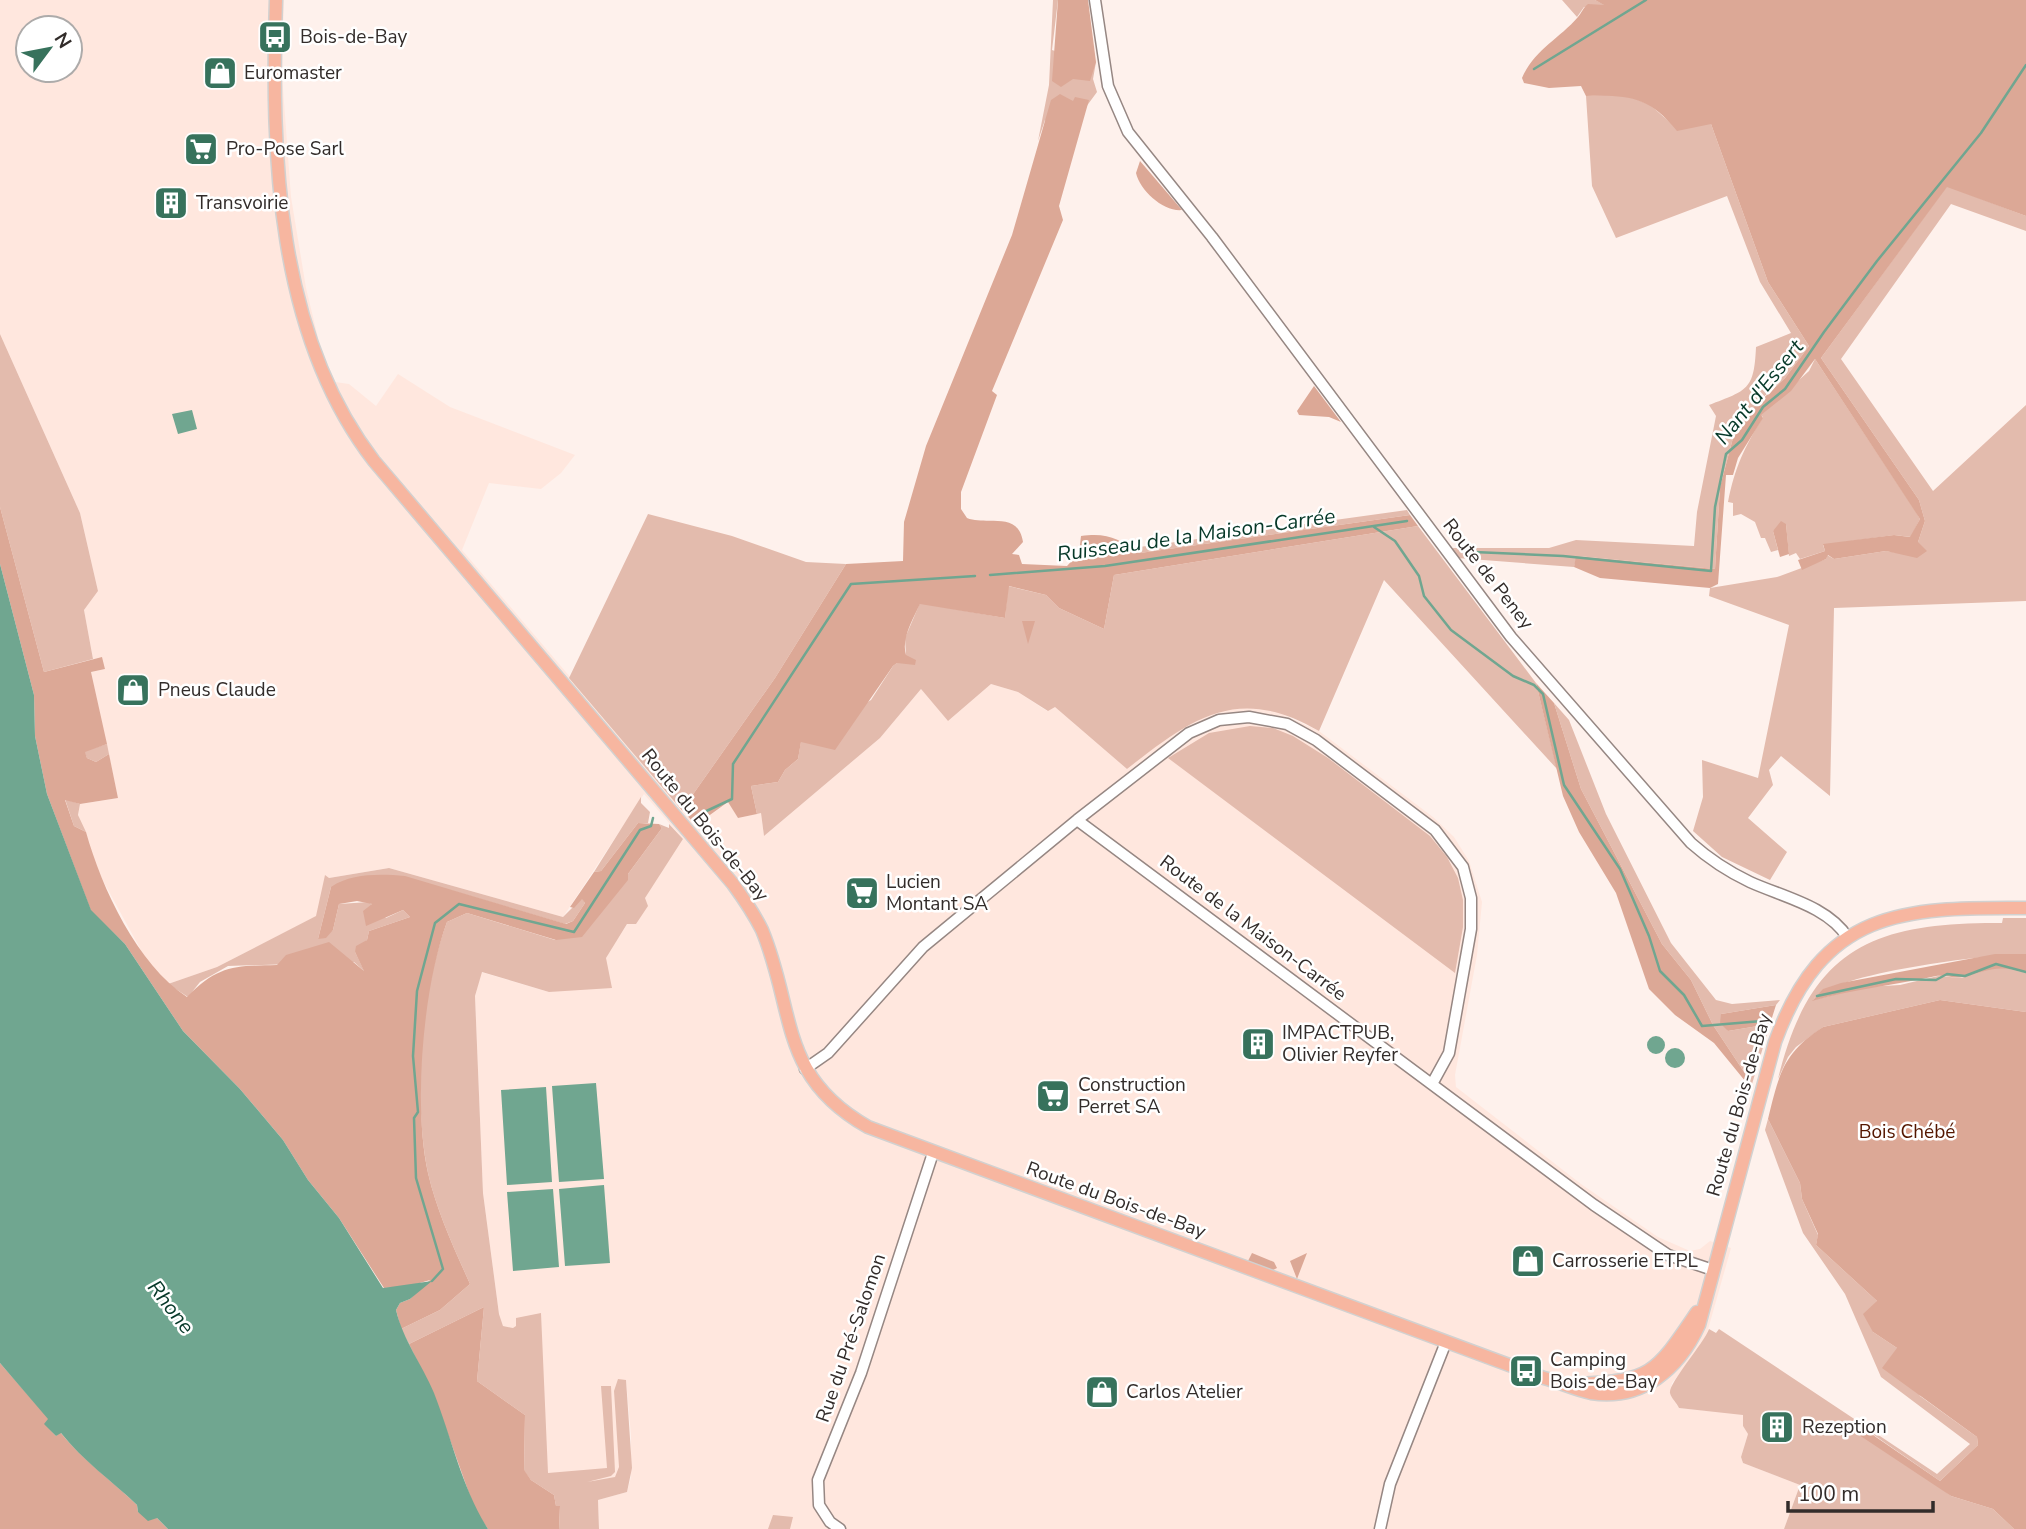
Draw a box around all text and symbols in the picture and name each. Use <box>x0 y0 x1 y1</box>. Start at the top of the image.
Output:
north arrow <box>14 14 84 84</box>
bus stop icon: Bois-de-Bay <box>256 18 294 56</box>
place label: Bois-de-Bay <box>300 24 408 50</box>
text: N <box>48 28 77 53</box>
shop icon: Euromaster <box>201 54 239 92</box>
place label: Euromaster <box>244 60 342 86</box>
supermarket icon: Pro-Pose Sarl <box>182 130 220 168</box>
place label: Pro-Pose Sarl <box>226 136 344 162</box>
building icon: Transvoirie <box>152 184 190 222</box>
place label: Transvoirie <box>196 190 288 216</box>
water label: Nant d'Essert <box>1708 333 1810 450</box>
water label: Ruisseau de la Maison-Carrée <box>1055 502 1337 568</box>
street label: Route de Peney <box>1437 513 1540 635</box>
shop icon: Pneus Claude <box>114 671 152 709</box>
place label: Pneus Claude <box>158 677 276 703</box>
street label: Route du Bois-de-Bay <box>635 743 775 907</box>
street label: Route de la Maison-Carrée <box>1154 849 1352 1007</box>
place label: Lucien Montant SA <box>886 869 988 917</box>
supermarket icon: Lucien Montant SA <box>843 874 881 912</box>
street label: Route du Bois-de-Bay <box>1700 1010 1778 1200</box>
place label: IMPACTPUB, Olivier Reyfer <box>1282 1020 1398 1068</box>
building icon: IMPACTPUB, Olivier Reyfer <box>1239 1025 1277 1063</box>
place label: Construction Perret SA <box>1078 1072 1186 1120</box>
supermarket icon: Construction Perret SA <box>1034 1077 1072 1115</box>
park label: Bois Chébé <box>1859 1119 1955 1145</box>
street label: Route du Bois-de-Bay <box>1023 1155 1210 1245</box>
shop icon: Carrosserie ETPL <box>1509 1242 1547 1280</box>
place label: Carrosserie ETPL <box>1552 1248 1698 1274</box>
street label: Rue du Pré-Salomon <box>810 1250 892 1426</box>
water label: Rhone <box>141 1274 201 1340</box>
place label: Camping Bois-de-Bay <box>1550 1347 1658 1395</box>
bus stop icon: Camping Bois-de-Bay <box>1507 1352 1545 1390</box>
shop icon: Carlos Atelier <box>1083 1373 1121 1411</box>
place label: Carlos Atelier <box>1126 1379 1243 1405</box>
building icon: Rezeption <box>1758 1408 1796 1446</box>
place label: Rezeption <box>1802 1414 1887 1440</box>
scale bar <box>1788 1470 1933 1514</box>
text: 100 m <box>1798 1480 1859 1508</box>

